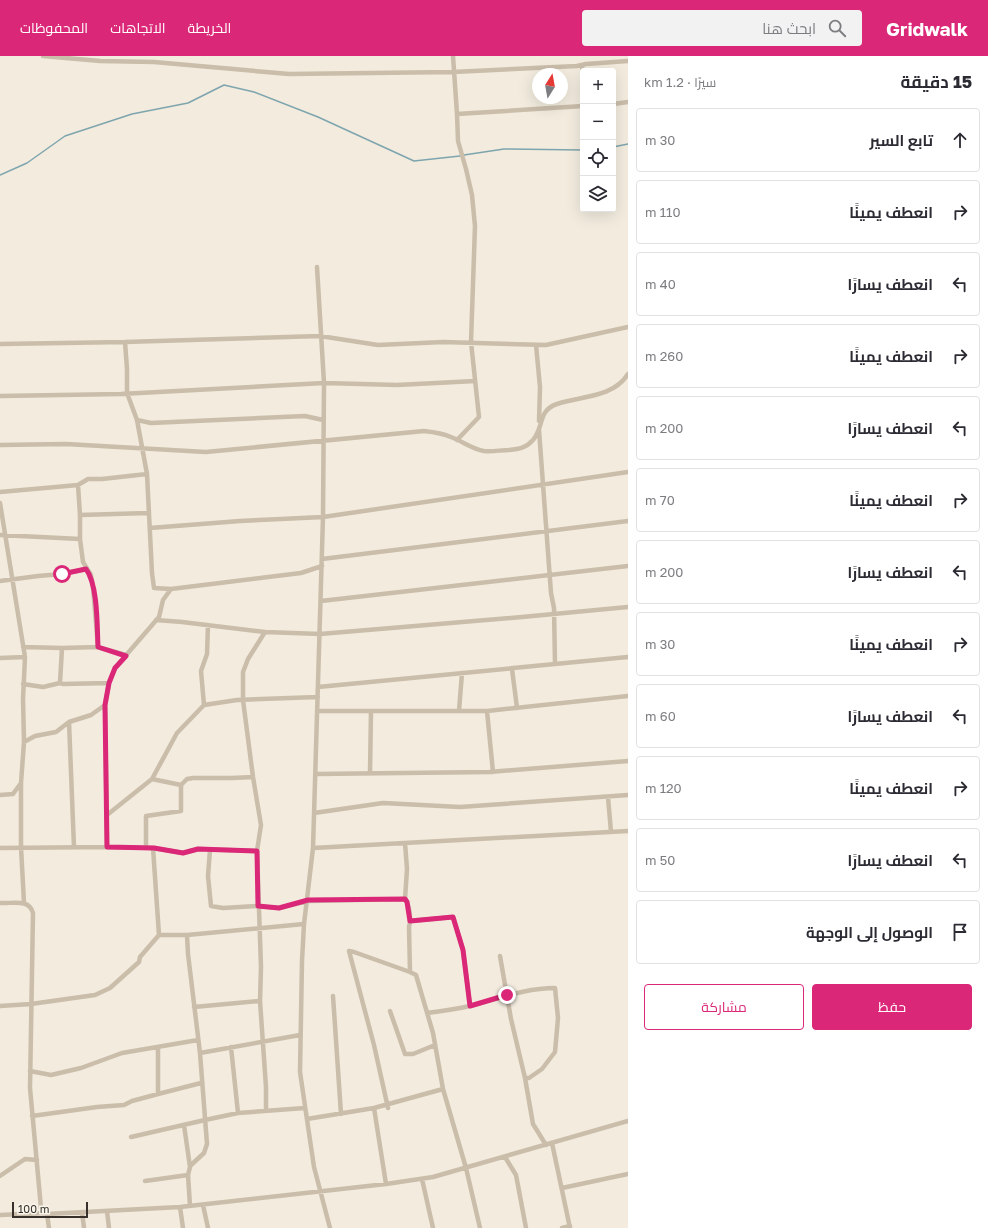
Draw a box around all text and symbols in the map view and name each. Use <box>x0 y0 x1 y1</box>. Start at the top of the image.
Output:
search box <box>582 10 862 46</box>
icon: search <box>826 17 848 39</box>
text: Gridwalk <box>886 17 968 40</box>
text: المحفوظات <box>20 19 88 36</box>
text: الاتجاهات <box>110 19 166 36</box>
text: الخريطة <box>188 19 231 36</box>
text: ابحث هنا <box>762 19 816 37</box>
north arrow <box>532 68 568 104</box>
map controls <box>580 68 616 212</box>
button: + <box>580 68 616 104</box>
text: 15 دقيقة <box>901 71 972 92</box>
text: سيرًا · 1.2 km <box>644 74 716 90</box>
button: − <box>580 104 616 140</box>
icon: ahead <box>949 129 971 151</box>
text: تابع السير <box>870 131 933 149</box>
text: 30 m <box>645 132 675 148</box>
button: locate <box>580 140 616 176</box>
button: layers <box>580 176 616 212</box>
icon: right <box>949 201 971 223</box>
text: انعطف يمينًا <box>849 203 933 221</box>
text: 110 m <box>645 204 680 220</box>
icon: left <box>949 273 971 295</box>
text: انعطف يسارًا <box>847 275 933 293</box>
text: 40 m <box>645 276 676 292</box>
icon: right <box>949 345 971 367</box>
text: انعطف يمينًا <box>849 347 933 365</box>
text: 260 m <box>645 348 683 364</box>
icon: left <box>949 417 971 439</box>
text: انعطف يسارًا <box>847 419 933 437</box>
text: 200 m <box>645 420 683 436</box>
icon: right <box>949 489 971 511</box>
text: انعطف يمينًا <box>849 491 933 509</box>
text: 70 m <box>645 492 675 508</box>
icon: left <box>949 561 971 583</box>
text: انعطف يسارًا <box>847 563 933 581</box>
text: 200 m <box>645 564 683 580</box>
route start <box>53 565 71 583</box>
icon: right <box>949 633 971 655</box>
text: انعطف يمينًا <box>849 635 933 653</box>
text: 30 m <box>645 636 675 652</box>
icon: left <box>949 705 971 727</box>
text: انعطف يسارًا <box>847 707 933 725</box>
text: 60 m <box>645 708 676 724</box>
icon: right <box>949 777 971 799</box>
text: انعطف يمينًا <box>849 779 933 797</box>
text: 120 m <box>645 780 682 796</box>
icon: left <box>949 849 971 871</box>
text: انعطف يسارًا <box>847 851 933 869</box>
text: 50 m <box>645 852 675 868</box>
icon: arrive <box>949 921 971 943</box>
text: الوصول إلى الوجهة <box>806 923 933 941</box>
button: مشاركة <box>644 984 804 1030</box>
button: حفظ <box>812 984 972 1030</box>
route end <box>498 986 516 1004</box>
scale bar <box>12 1200 88 1219</box>
text: 100 m <box>18 1202 49 1215</box>

